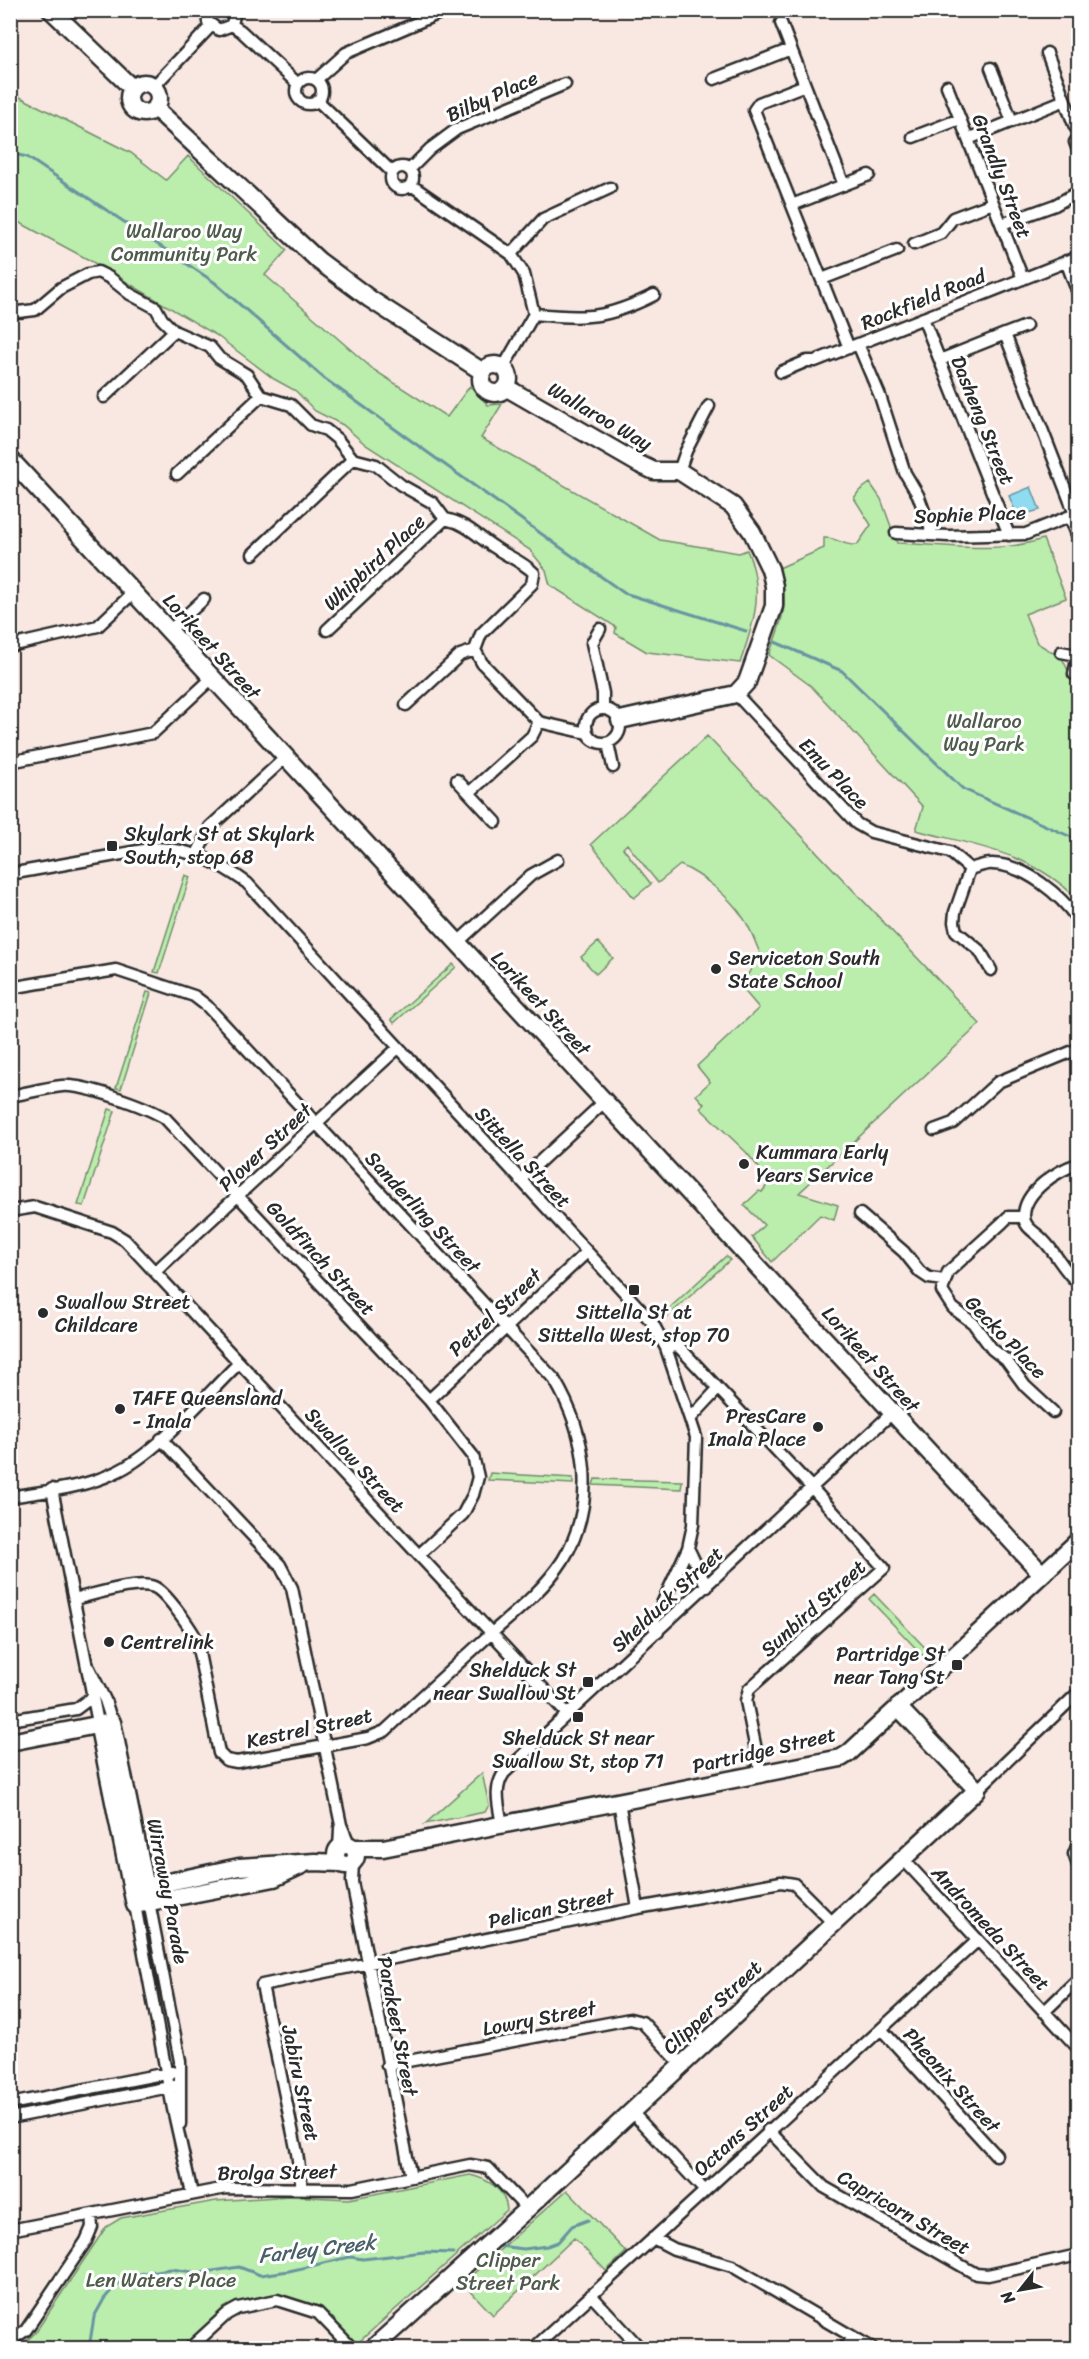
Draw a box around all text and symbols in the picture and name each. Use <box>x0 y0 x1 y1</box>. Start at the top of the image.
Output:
street label: Bilby Place <box>440 61 544 132</box>
street label: Grandly Street <box>962 109 1042 244</box>
park label: Wallaroo Way Community Park <box>111 214 257 272</box>
street label: Rockfield Road <box>855 258 992 340</box>
street label: Dasheng Street <box>941 350 1025 490</box>
street label: Wallaroo Way <box>541 372 659 461</box>
street label: Sophie Place <box>913 495 1027 534</box>
street label: Whipbird Place <box>315 505 434 620</box>
street label: Lorikeet Street <box>154 585 270 709</box>
park label: Wallaroo Way Park <box>943 704 1025 762</box>
street label: Emu Place <box>790 729 878 818</box>
place label: Skylark St at Skylark South, stop 68 <box>124 817 315 875</box>
marker: Skylark St at Skylark South, stop 68 <box>105 839 119 853</box>
place label: Serviceton South State School <box>728 941 880 999</box>
street label: Lorikeet Street <box>482 942 600 1065</box>
marker: Serviceton South State School <box>709 962 723 976</box>
street label: Plover Street <box>210 1094 321 1201</box>
street label: Sittella Street <box>466 1098 580 1217</box>
place label: Kummara Early Years Service <box>756 1135 889 1193</box>
street label: Sanderling Street <box>356 1143 490 1283</box>
marker: Kummara Early Years Service <box>737 1157 751 1171</box>
street label: Goldfinch Street <box>257 1192 384 1325</box>
street label: Petrel Street <box>440 1259 551 1365</box>
marker: Sittella St at Sittella West, stop 70 <box>627 1283 641 1297</box>
place label: Swallow Street Childcare <box>55 1285 190 1343</box>
street label: Gecko Place <box>956 1287 1055 1388</box>
place label: Sittella St at Sittella West, stop 70 <box>538 1295 730 1353</box>
street label: Lorikeet Street <box>813 1298 929 1422</box>
marker: Swallow Street Childcare <box>36 1306 50 1320</box>
place label: TAFE Queensland - Inala <box>132 1381 283 1439</box>
street label: Swallow Street <box>296 1399 414 1522</box>
place label: PresCare Inala Place <box>707 1399 806 1457</box>
marker: TAFE Queensland - Inala <box>113 1402 127 1416</box>
marker: PresCare Inala Place <box>811 1420 825 1434</box>
street label: Shelduck Street <box>603 1537 732 1661</box>
street label: Sunbird Street <box>752 1551 875 1666</box>
place label: Centrelink <box>121 1625 214 1660</box>
marker: Centrelink <box>102 1635 116 1649</box>
place label: Partridge St near Tang St <box>834 1637 946 1695</box>
place label: Shelduck St near Swallow St <box>433 1653 577 1711</box>
marker: Partridge St near Tang St <box>950 1658 964 1672</box>
marker: Shelduck St near Swallow St <box>581 1675 595 1689</box>
street label: Kestrel Street <box>243 1698 376 1759</box>
marker: Shelduck St near Swallow St, stop 71 <box>571 1710 585 1724</box>
street label: Partridge Street <box>689 1717 840 1784</box>
place label: Shelduck St near Swallow St, stop 71 <box>492 1721 664 1779</box>
street label: Wirraway Parade <box>136 1815 199 1967</box>
street label: Andromeda Street <box>922 1856 1059 2000</box>
street label: Pelican Street <box>485 1878 618 1939</box>
street label: Clipper Street <box>654 1951 771 2063</box>
street label: Parakeet Street <box>367 1953 428 2100</box>
street label: Lowry Street <box>479 1990 600 2047</box>
street label: Pheonix Street <box>894 2019 1010 2142</box>
street label: Jabiru Street <box>271 2021 330 2145</box>
street label: Octans Street <box>685 2075 802 2185</box>
street label: Brolga Street <box>217 2154 338 2191</box>
street label: Capricorn Street <box>830 2160 977 2265</box>
water label: Farley Creek <box>256 2223 380 2275</box>
park label: Clipper Street Park <box>456 2243 561 2301</box>
north arrow <box>990 2260 1050 2320</box>
park label: Len Waters Place <box>86 2263 236 2298</box>
text: N <box>992 2284 1023 2311</box>

